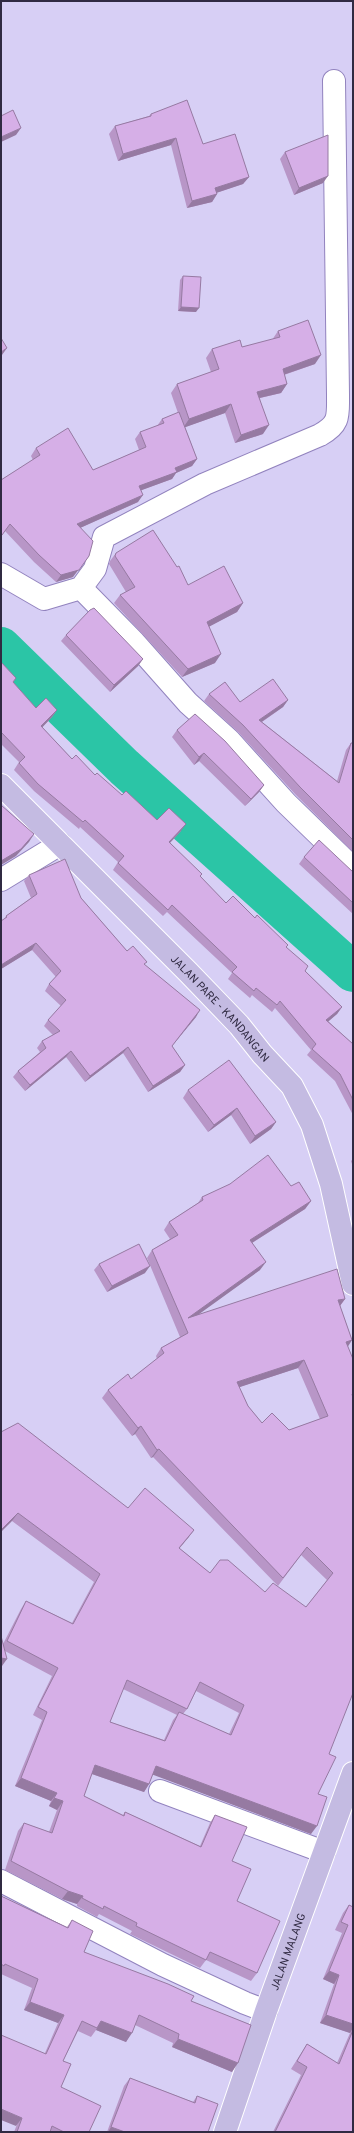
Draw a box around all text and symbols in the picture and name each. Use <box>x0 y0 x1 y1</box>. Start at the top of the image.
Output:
street label: JALAN PARE - KANDANGAN <box>167 953 272 1065</box>
street label: JALAN MALANG <box>268 1911 309 1993</box>

